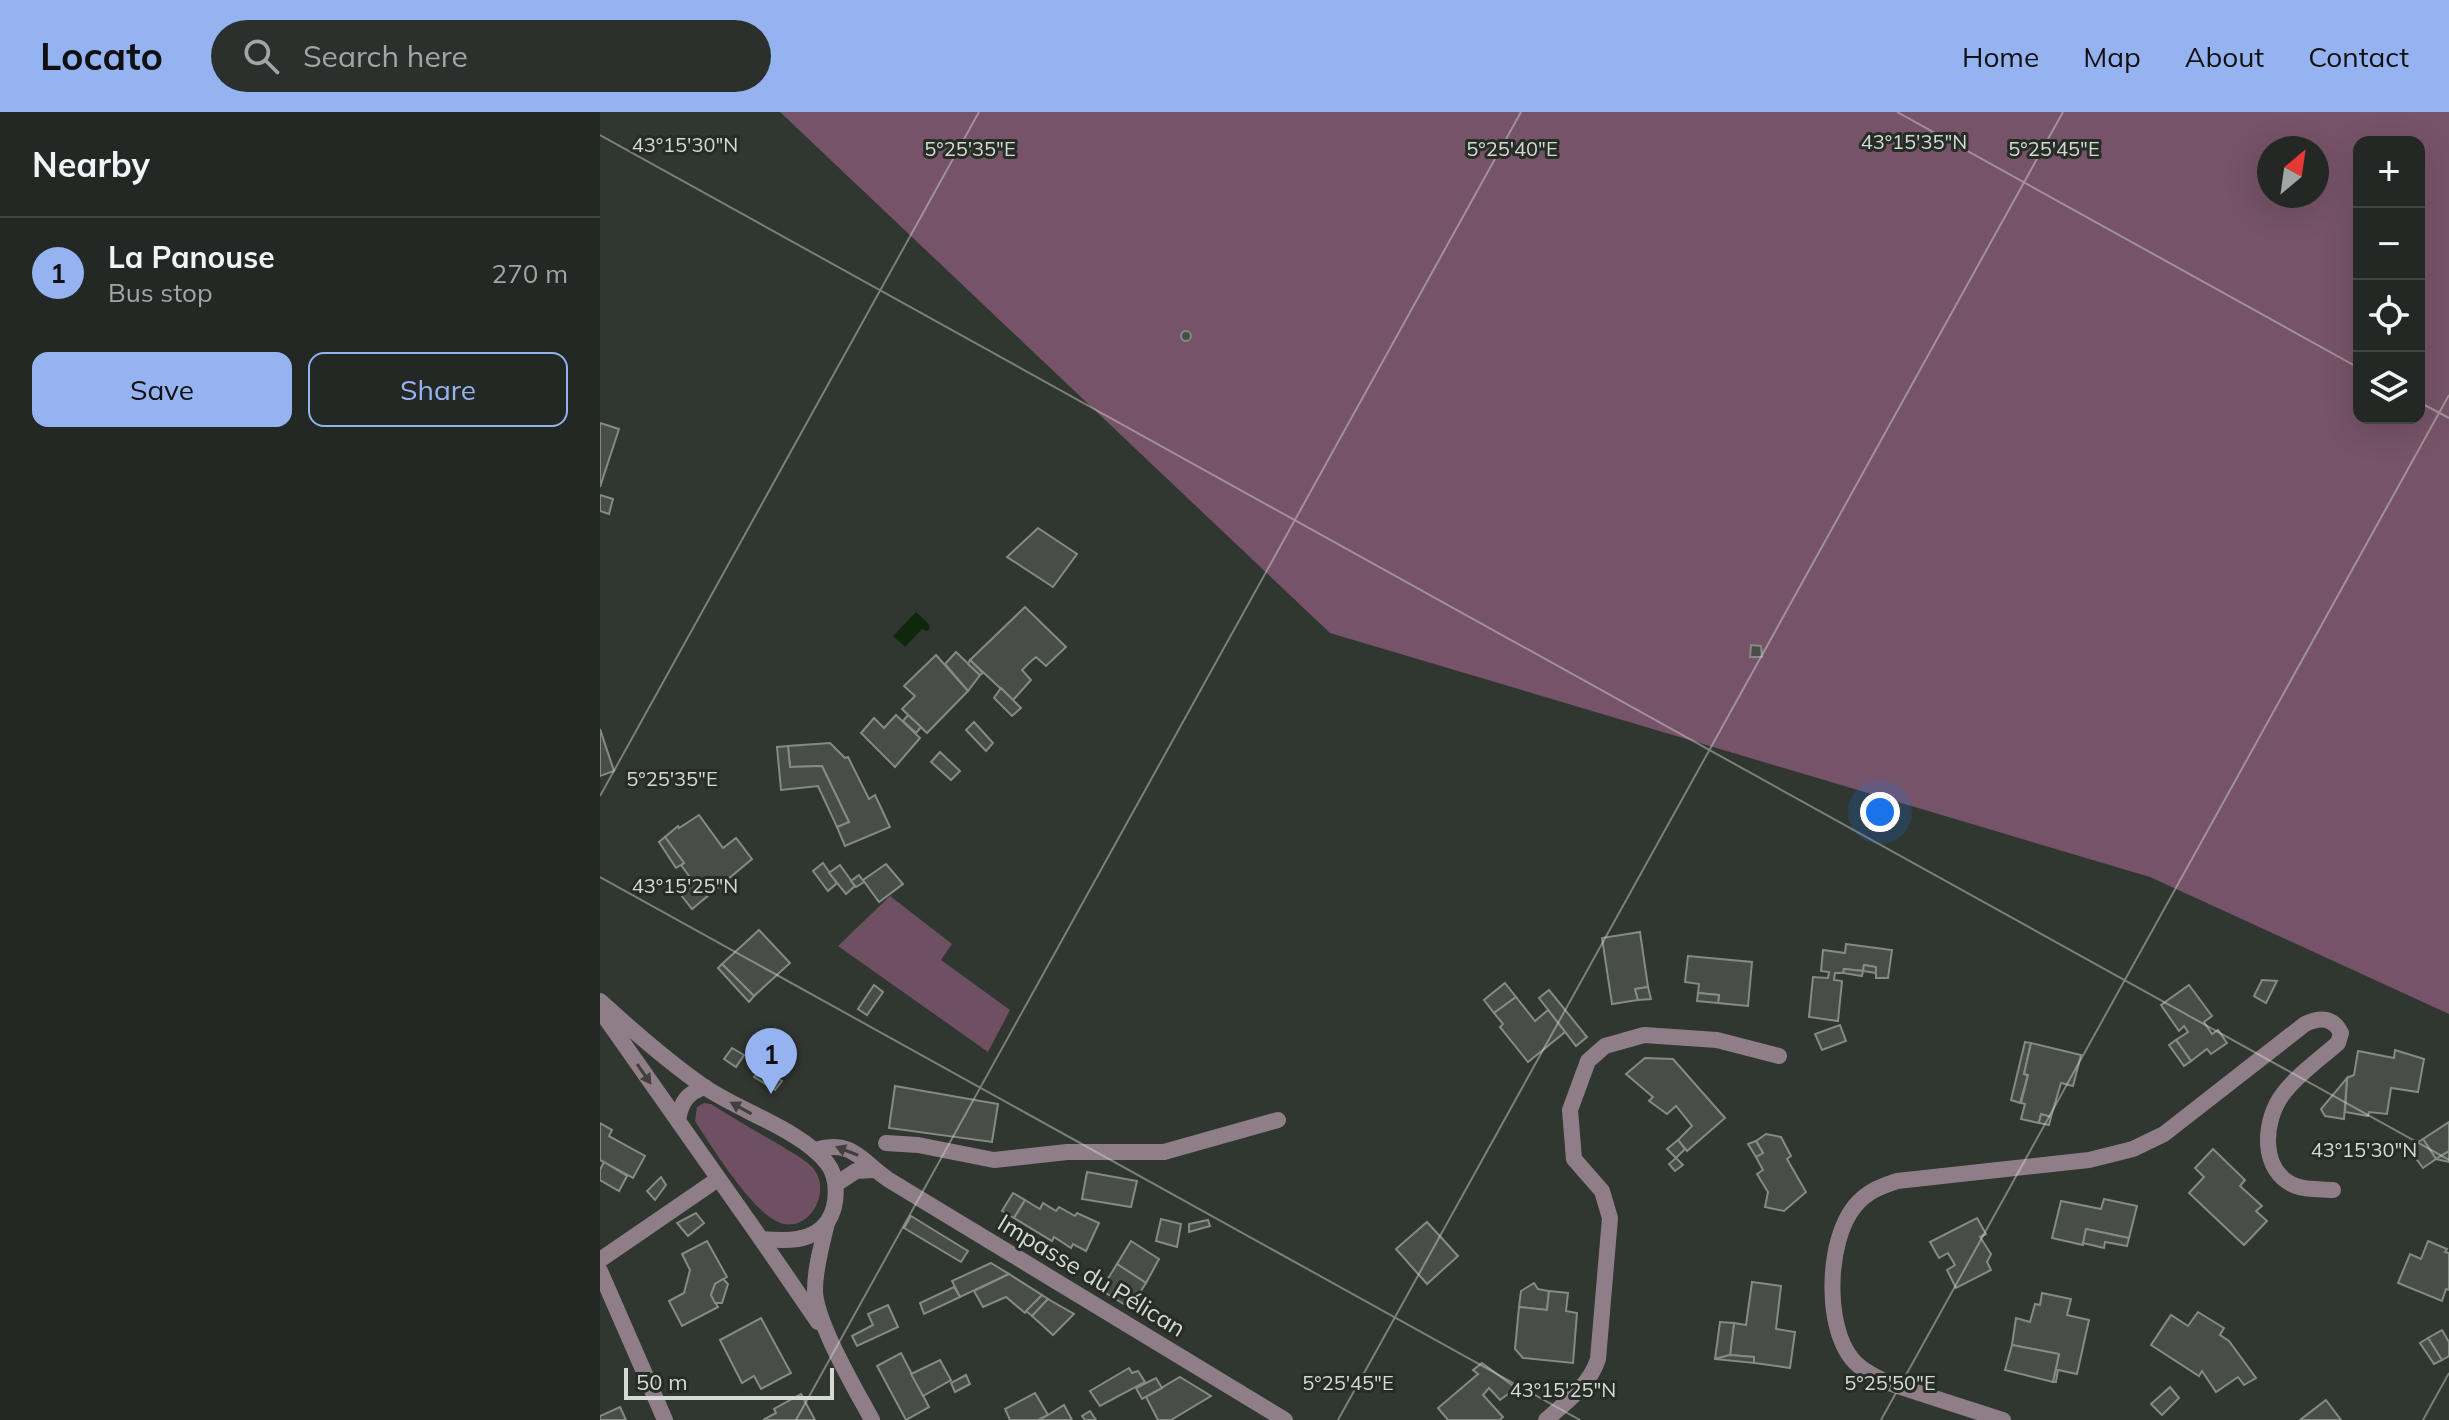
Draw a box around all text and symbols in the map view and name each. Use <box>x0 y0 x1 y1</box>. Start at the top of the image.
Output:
search box <box>211 20 771 92</box>
text: Locato <box>40 32 163 80</box>
icon: search <box>239 34 283 78</box>
text: Search here <box>303 37 468 75</box>
text: Home <box>1962 39 2039 74</box>
text: Map <box>2083 39 2141 74</box>
text: About <box>2185 39 2264 74</box>
text: Contact <box>2308 39 2409 74</box>
text: 43°15'35"N <box>1861 129 1967 154</box>
text: 43°15'30"N <box>632 132 738 157</box>
text: 5°25'35"E <box>924 136 1016 161</box>
text: 5°25'40"E <box>1466 136 1558 161</box>
text: 5°25'45"E <box>2008 136 2100 161</box>
north arrow <box>2257 136 2329 208</box>
map controls <box>2353 136 2425 424</box>
button: + <box>2353 136 2425 208</box>
text: Nearby <box>32 143 150 186</box>
button: − <box>2353 208 2425 280</box>
text: La Panouse <box>108 238 275 276</box>
text: 1 <box>50 257 66 290</box>
text: 270 m <box>492 257 568 290</box>
text: Bus stop <box>108 276 213 309</box>
button: locate <box>2353 280 2425 352</box>
button: Save <box>32 352 292 427</box>
button: Share <box>308 352 568 427</box>
button: layers <box>2353 352 2425 424</box>
text: 5°25'35"E <box>626 766 718 791</box>
your location <box>1860 792 1900 832</box>
text: 43°15'25"N <box>632 873 738 898</box>
pin: 1 <box>745 1028 797 1094</box>
one-way arrow <box>637 1064 652 1085</box>
one-way arrow <box>730 1101 752 1115</box>
text: 43°15'30"N <box>2311 1137 2417 1162</box>
one-way arrow <box>835 1144 859 1157</box>
street label: Impasse du Pélican <box>993 1207 1191 1343</box>
scale bar <box>624 1364 834 1400</box>
text: 50 m <box>636 1368 687 1396</box>
text: 5°25'45"E <box>1302 1370 1394 1395</box>
text: 5°25'50"E <box>1844 1370 1936 1395</box>
text: 43°15'25"N <box>1510 1377 1616 1402</box>

